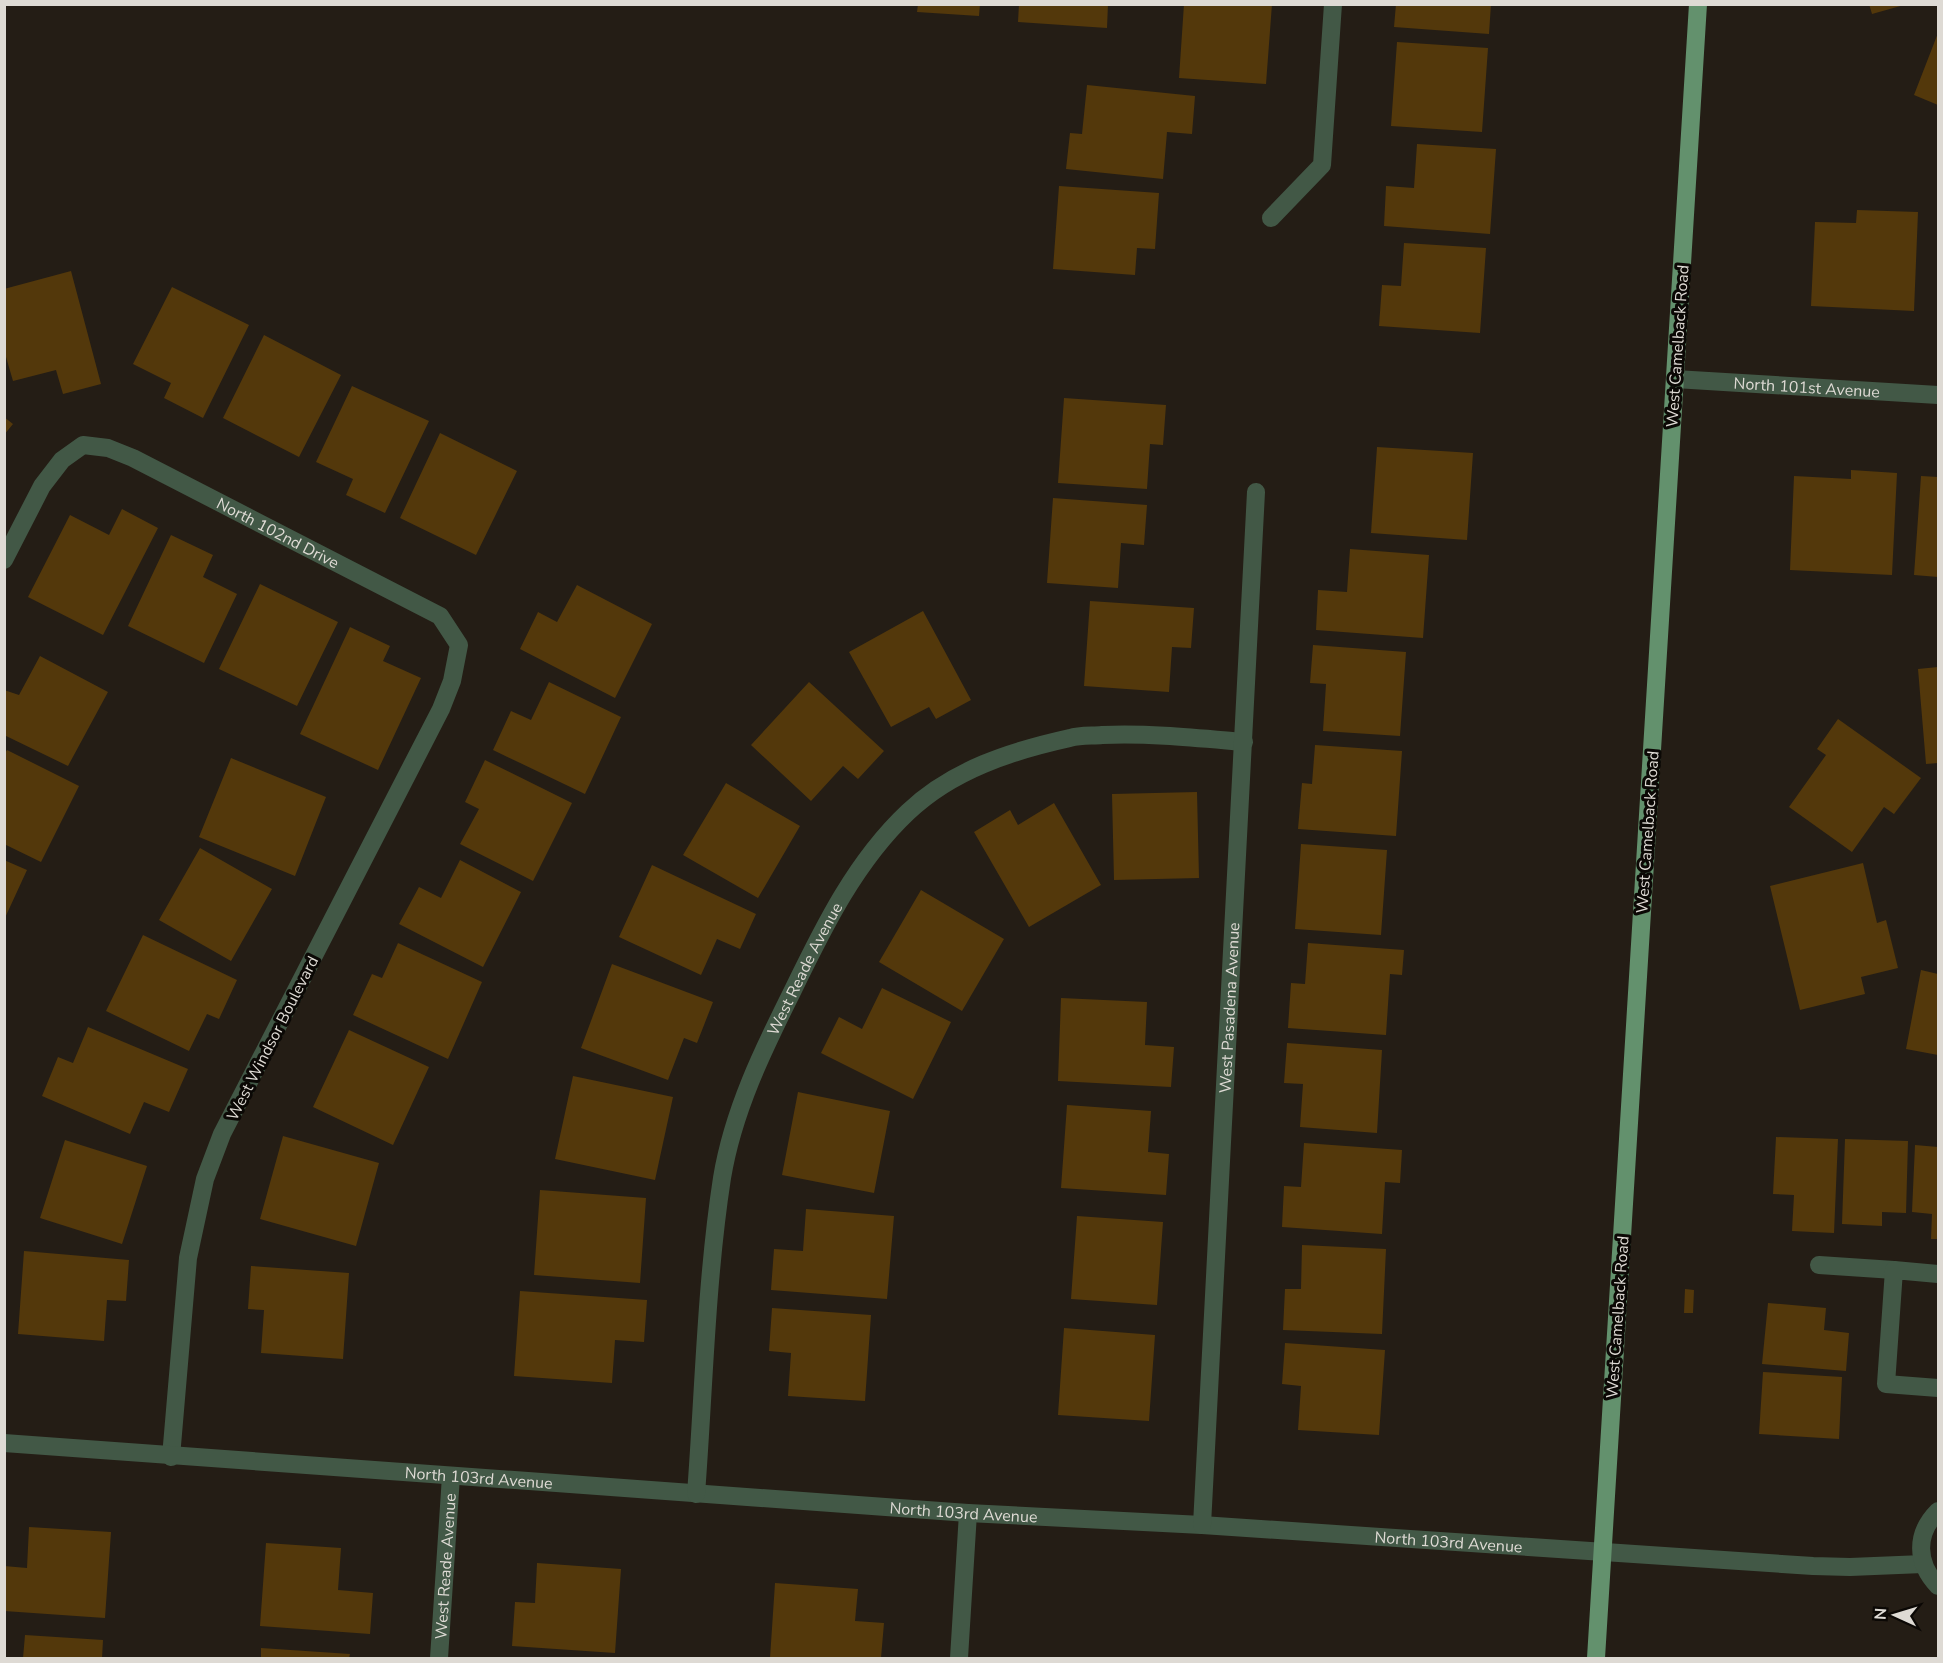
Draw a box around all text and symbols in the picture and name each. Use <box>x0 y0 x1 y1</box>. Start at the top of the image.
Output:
street label: West Camelback Road <box>1661 264 1695 428</box>
street label: North 101st Avenue <box>1733 373 1880 403</box>
street label: North 102nd Drive <box>212 493 343 574</box>
street label: West Camelback Road <box>1631 750 1665 914</box>
street label: West Reade Avenue <box>762 899 848 1039</box>
street label: West Pasadena Avenue <box>1215 922 1245 1094</box>
street label: West Windsor Boulevard <box>222 952 324 1125</box>
street label: West Camelback Road <box>1601 1235 1635 1399</box>
street label: North 103rd Avenue <box>404 1462 553 1495</box>
street label: West Reade Avenue <box>430 1492 462 1640</box>
street label: North 103rd Avenue <box>889 1497 1038 1529</box>
street label: North 103rd Avenue <box>1374 1527 1523 1558</box>
north arrow <box>1865 1585 1925 1645</box>
text: N <box>1870 1607 1892 1621</box>

